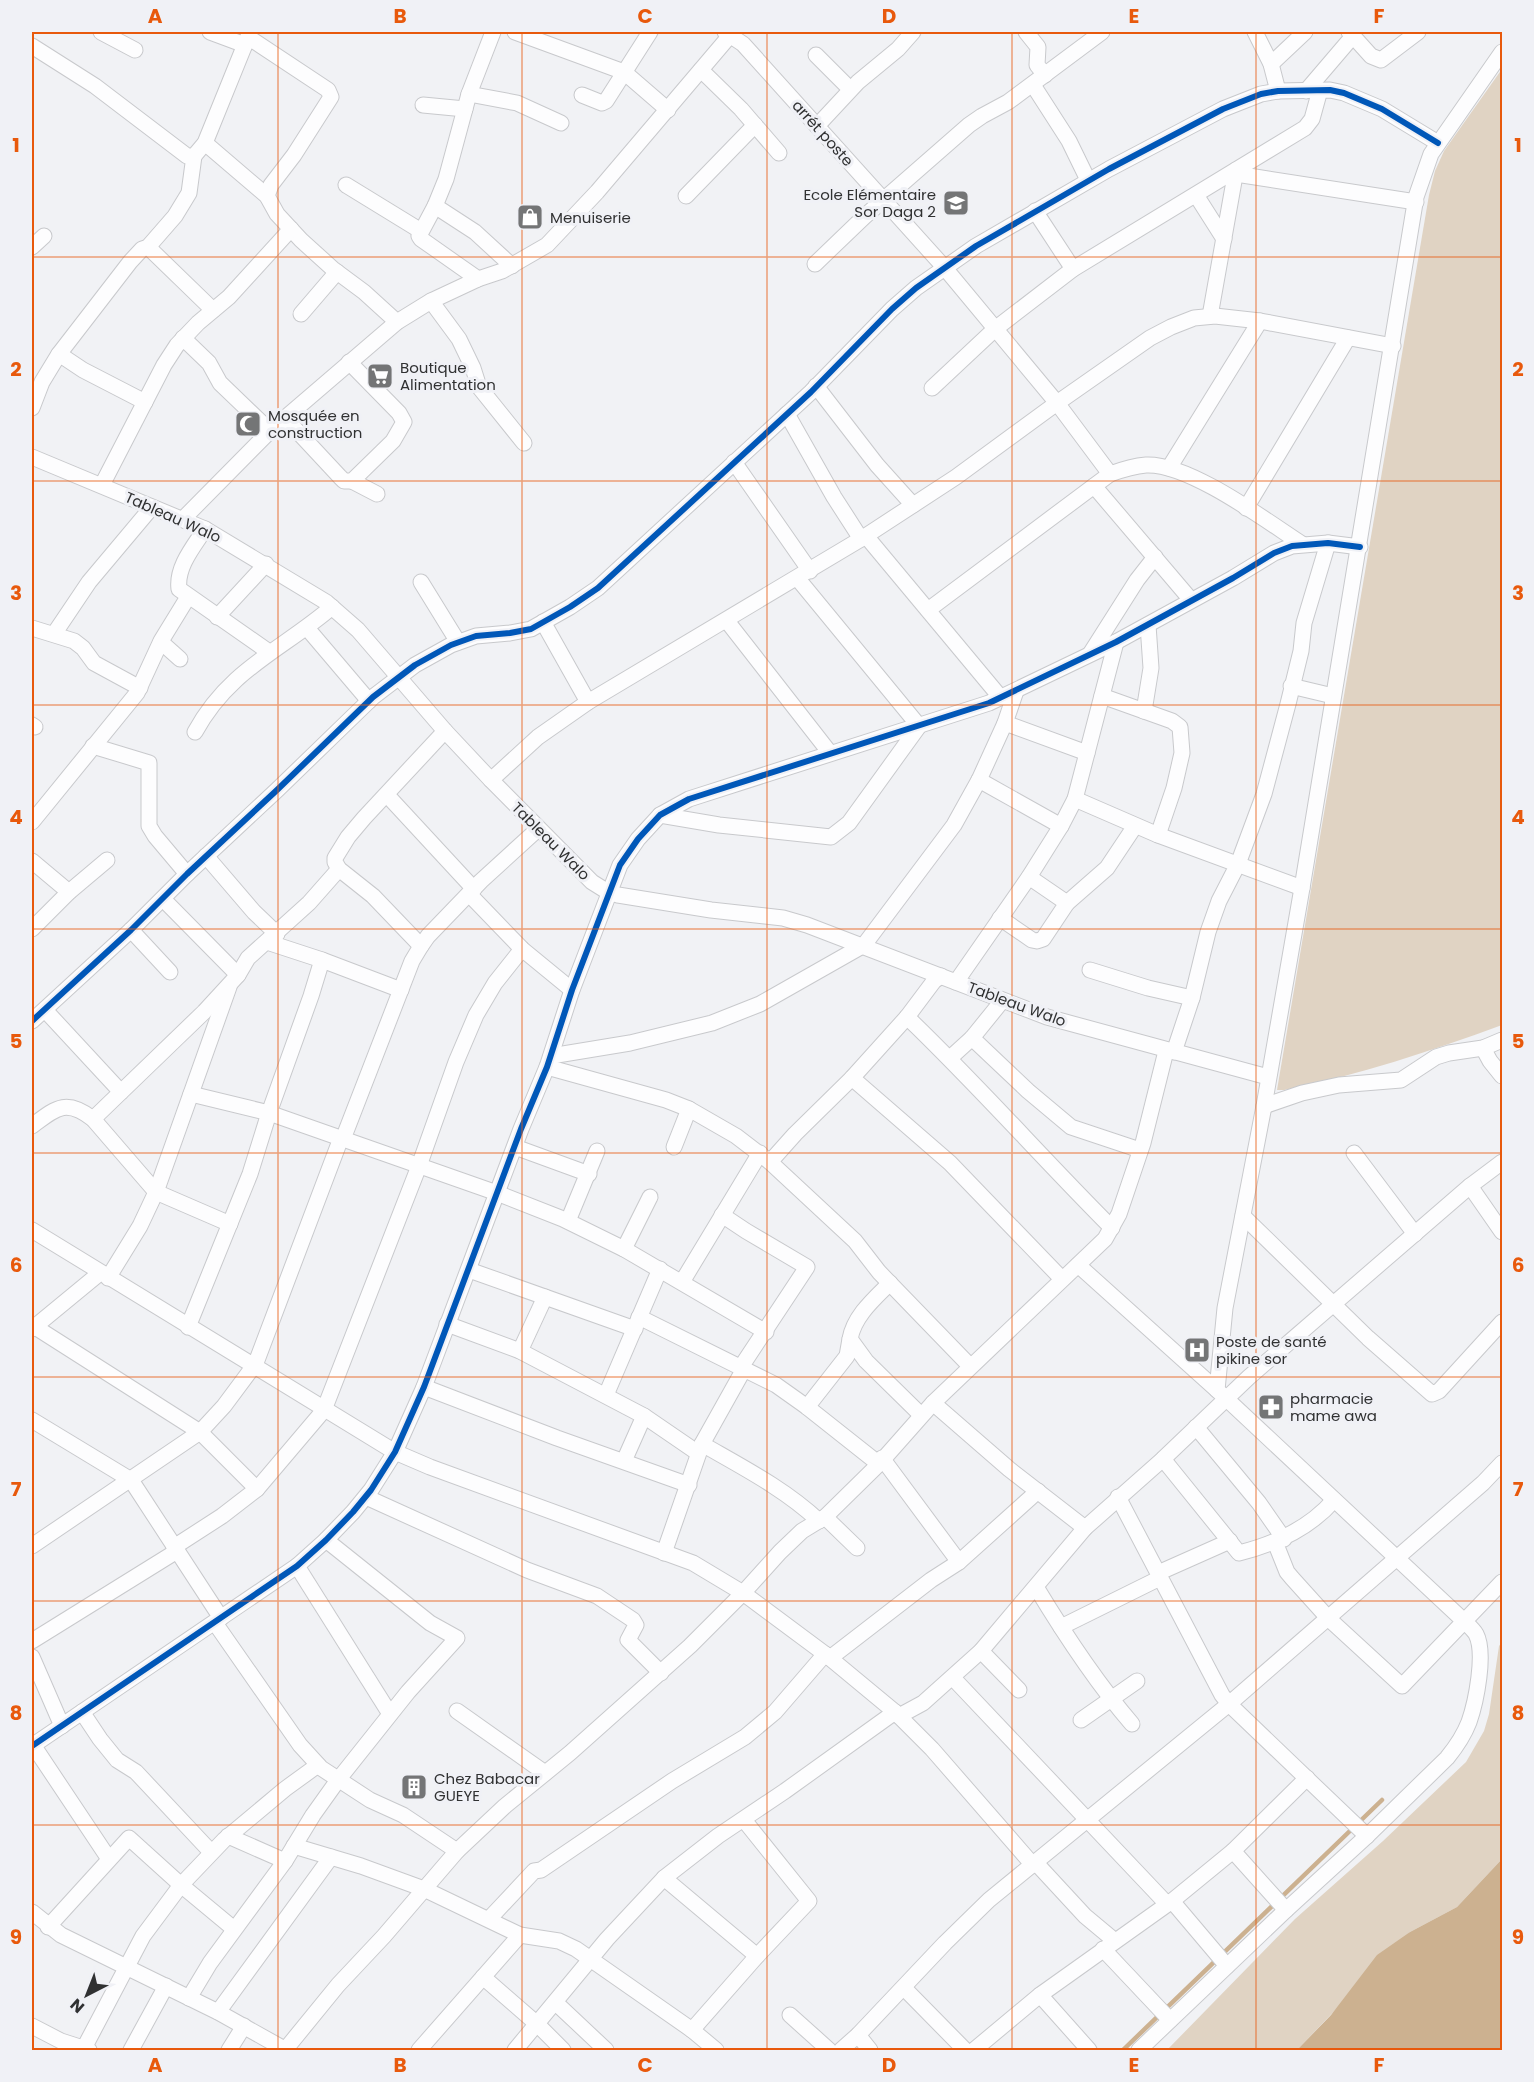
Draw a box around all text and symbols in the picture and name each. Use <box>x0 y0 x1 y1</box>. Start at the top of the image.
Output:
text: A <box>148 2 163 30</box>
text: B <box>393 2 407 30</box>
text: C <box>637 2 653 30</box>
text: D <box>882 2 896 30</box>
text: E <box>1129 2 1139 30</box>
text: F <box>1374 2 1385 30</box>
street label: arrét poste <box>788 95 858 171</box>
text: 1 <box>12 131 20 159</box>
text: 1 <box>1514 131 1522 159</box>
place label: Ecole Elémentaire Sor Daga 2 <box>803 184 936 222</box>
school or university icon: Ecole Elémentaire Sor Daga 2 <box>941 188 971 218</box>
shop icon: Menuiserie <box>515 202 545 232</box>
place label: Menuiserie <box>550 207 631 228</box>
text: 2 <box>10 355 22 383</box>
text: 2 <box>1512 355 1524 383</box>
place label: Boutique Alimentation <box>400 357 496 395</box>
supermarket icon: Boutique Alimentation <box>365 361 395 391</box>
place label: Mosquée en construction <box>268 405 362 443</box>
mosque icon: Mosquée en construction <box>233 409 263 439</box>
street label: Tableau Walo <box>122 486 224 548</box>
text: 3 <box>10 579 22 607</box>
text: 3 <box>1512 579 1524 607</box>
street label: Tableau Walo <box>507 797 595 885</box>
text: 4 <box>9 803 23 831</box>
text: 4 <box>1511 803 1525 831</box>
street label: Tableau Walo <box>965 976 1069 1032</box>
text: 5 <box>10 1027 23 1055</box>
text: 5 <box>1512 1027 1525 1055</box>
text: 6 <box>10 1251 22 1279</box>
text: 6 <box>1512 1251 1524 1279</box>
place label: Poste de santé pikine sor <box>1216 1331 1327 1369</box>
hospital icon: Poste de santé pikine sor <box>1182 1335 1212 1365</box>
place label: pharmacie mame awa <box>1290 1388 1377 1426</box>
pharmacy icon: pharmacie mame awa <box>1256 1392 1286 1422</box>
text: 7 <box>11 1475 22 1503</box>
text: 7 <box>1513 1475 1524 1503</box>
text: 8 <box>10 1699 22 1727</box>
text: 8 <box>1512 1699 1524 1727</box>
place label: Chez Babacar GUEYE <box>434 1768 540 1806</box>
building icon: Chez Babacar GUEYE <box>399 1772 429 1802</box>
text: 9 <box>10 1923 22 1951</box>
text: 9 <box>1512 1923 1524 1951</box>
north arrow <box>57 1965 117 2025</box>
text: N <box>65 1993 89 2018</box>
text: A <box>148 2051 163 2079</box>
text: B <box>393 2051 407 2079</box>
text: C <box>637 2051 653 2079</box>
text: D <box>882 2051 896 2079</box>
text: E <box>1129 2051 1139 2079</box>
text: F <box>1374 2051 1385 2079</box>

